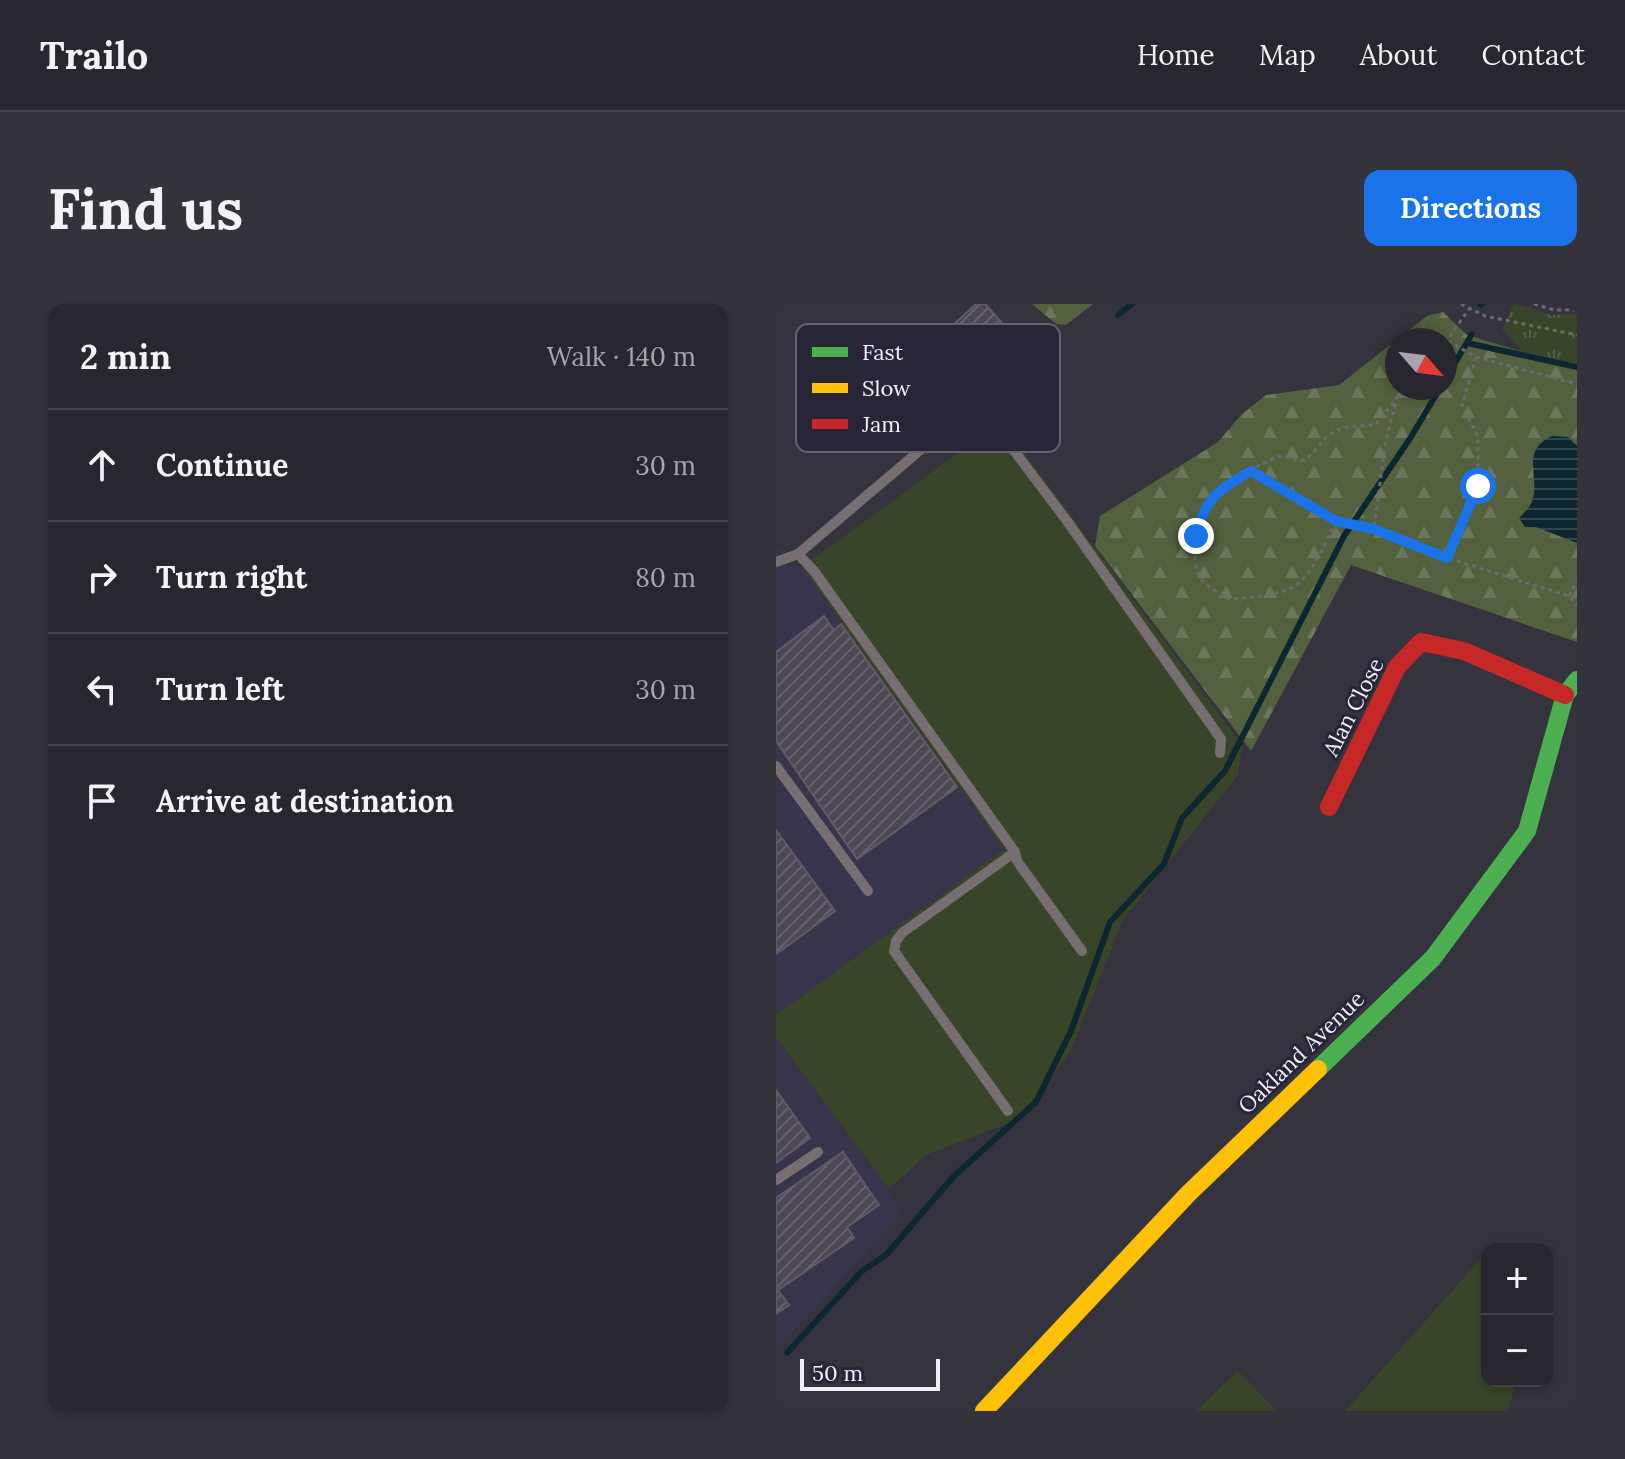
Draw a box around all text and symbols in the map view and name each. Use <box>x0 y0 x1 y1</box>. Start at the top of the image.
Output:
text: Trailo <box>40 31 148 79</box>
text: Home <box>1137 37 1215 73</box>
text: Map <box>1259 37 1316 73</box>
text: About <box>1360 37 1437 73</box>
text: Contact <box>1481 37 1585 73</box>
button: Directions <box>1364 170 1577 246</box>
text: Find us <box>48 173 243 244</box>
legend <box>796 324 1060 452</box>
north arrow <box>1385 328 1457 400</box>
text: 2 min <box>80 335 171 378</box>
text: Fast <box>862 338 904 366</box>
text: Walk · 140 m <box>547 340 696 373</box>
text: Slow <box>862 374 911 402</box>
text: Jam <box>861 410 901 438</box>
icon: ahead <box>80 443 124 487</box>
text: Continue <box>156 446 288 484</box>
text: 30 m <box>635 449 696 482</box>
route start <box>1460 468 1496 504</box>
route end <box>1178 518 1214 554</box>
icon: right <box>80 555 124 599</box>
text: Turn right <box>156 558 307 596</box>
text: 80 m <box>635 561 696 594</box>
street label: Alan Close <box>1316 653 1390 762</box>
icon: left <box>80 667 124 711</box>
text: Turn left <box>156 670 284 708</box>
text: 30 m <box>635 673 696 706</box>
icon: arrive <box>80 779 124 823</box>
text: Arrive at destination <box>156 782 454 820</box>
street label: Oakland Avenue <box>1232 985 1370 1119</box>
map controls <box>1481 1243 1553 1387</box>
button: + <box>1481 1243 1553 1315</box>
button: − <box>1481 1315 1553 1387</box>
scale bar <box>800 1355 940 1391</box>
text: 50 m <box>812 1359 863 1387</box>

